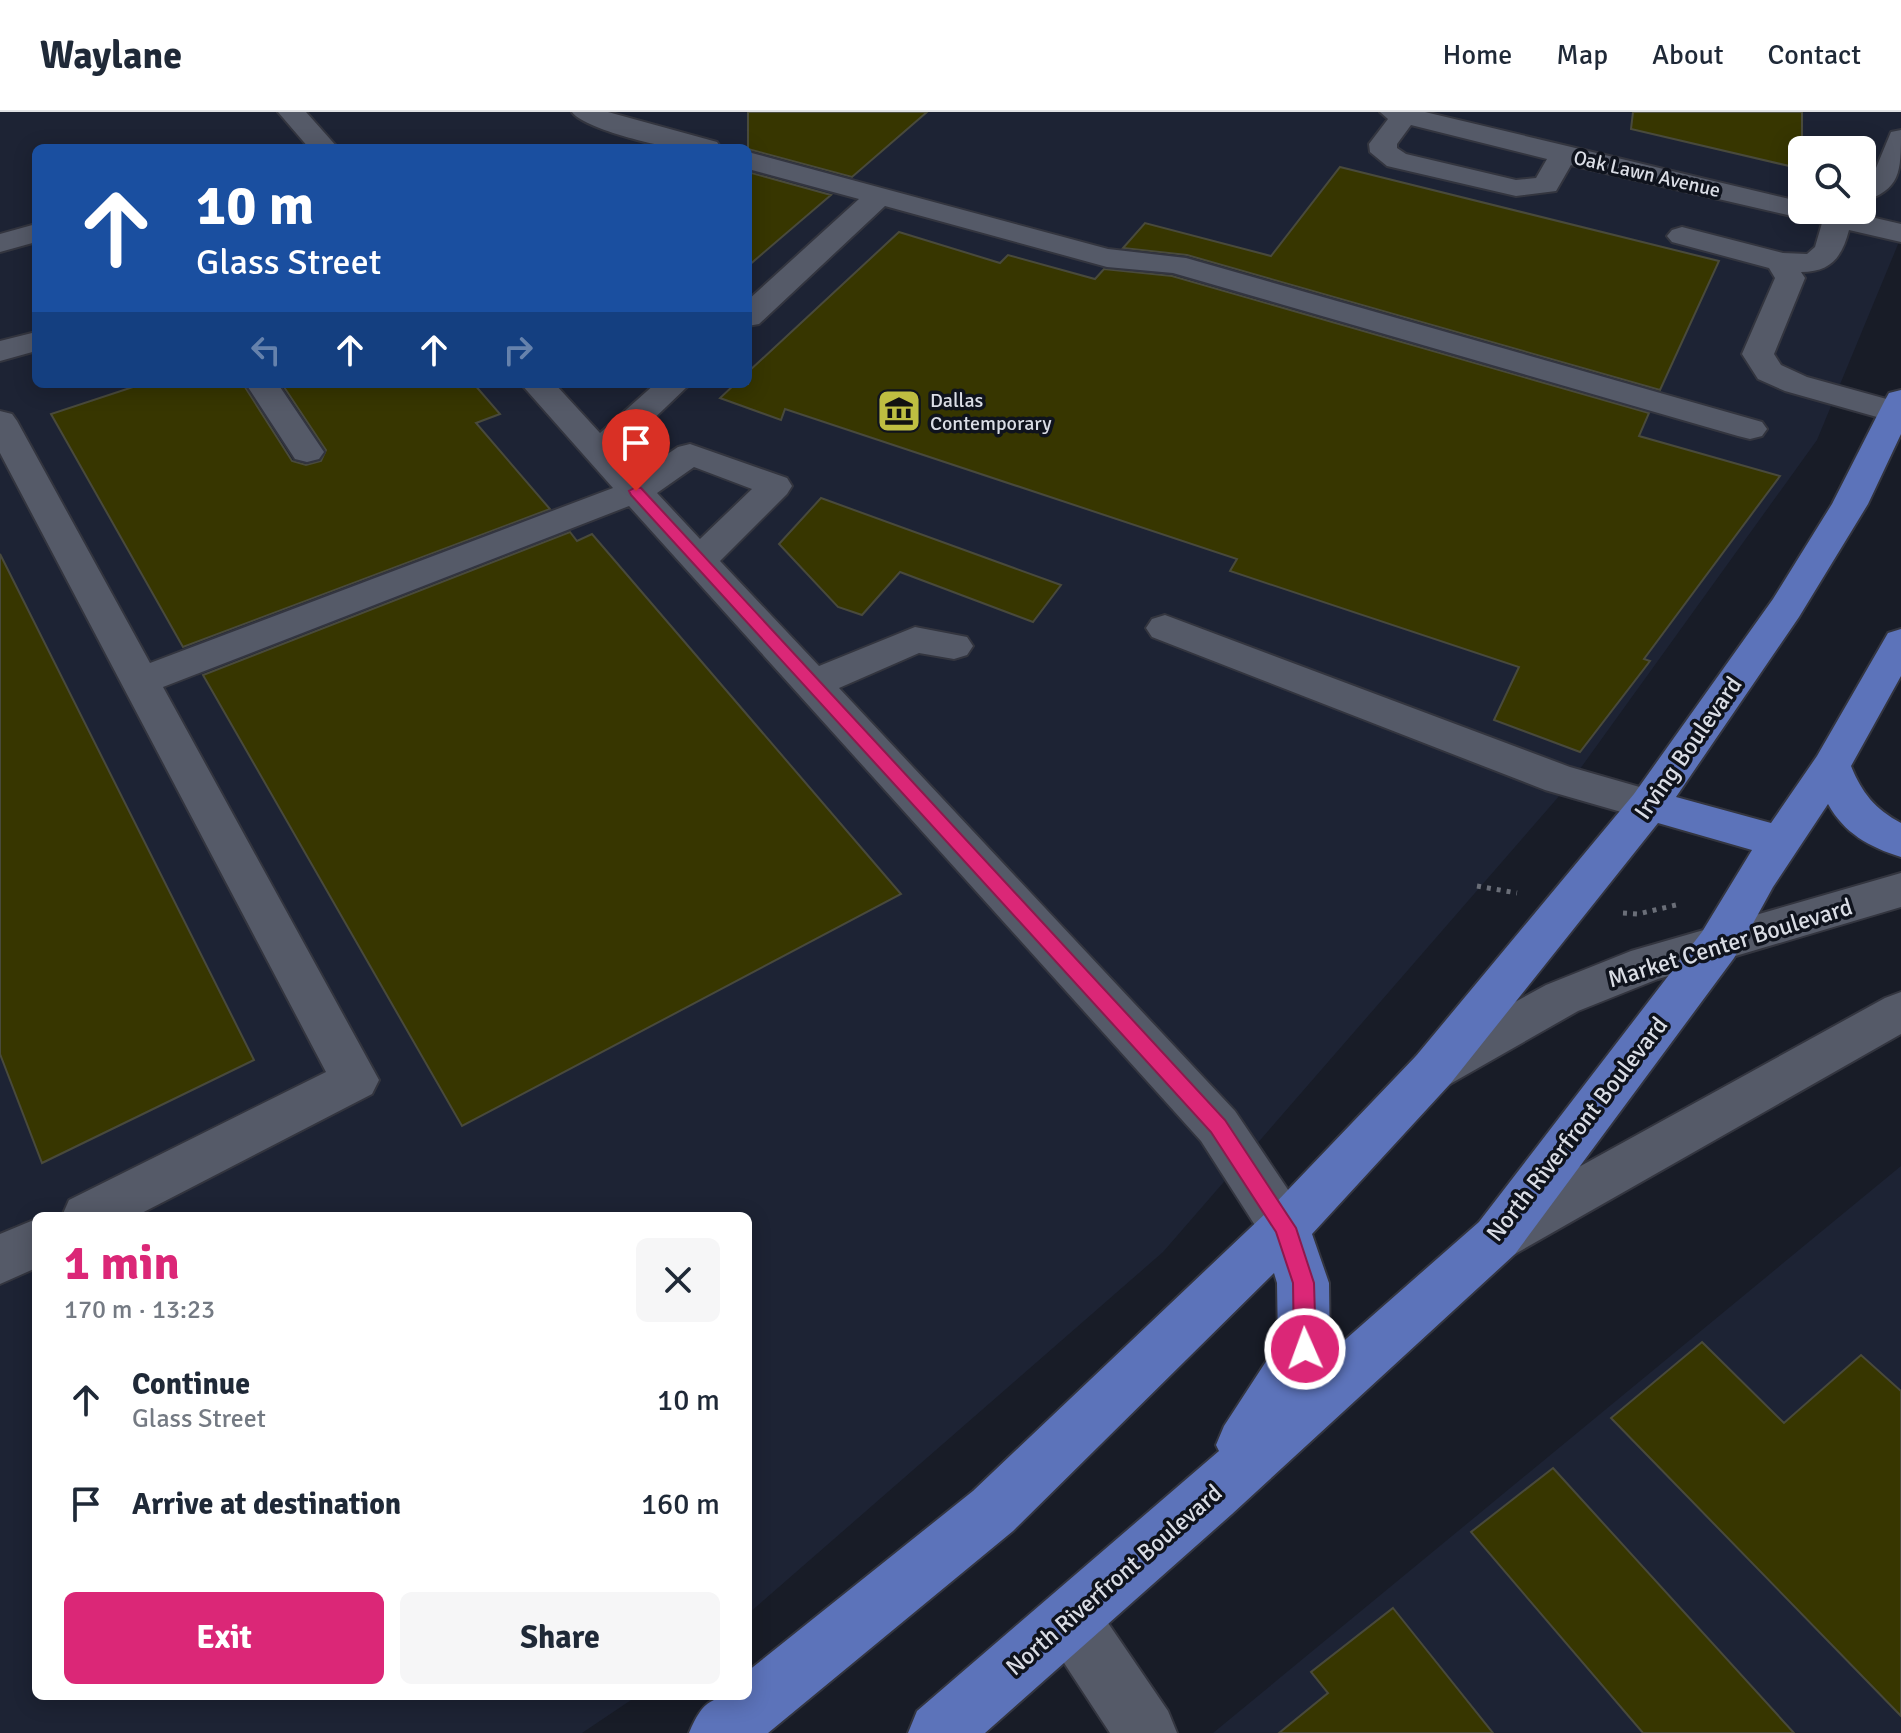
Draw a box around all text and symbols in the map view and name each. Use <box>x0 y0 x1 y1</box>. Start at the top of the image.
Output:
text: Waylane <box>40 32 182 79</box>
text: Home <box>1443 38 1512 72</box>
text: Map <box>1556 38 1608 72</box>
text: About <box>1652 38 1724 72</box>
text: Contact <box>1768 38 1861 72</box>
map controls <box>1788 136 1876 224</box>
button: search <box>1788 136 1876 224</box>
street label: Oak Lawn Avenue <box>1571 145 1723 203</box>
text: 10 m <box>196 171 314 240</box>
icon: ahead <box>64 176 168 280</box>
text: Glass Street <box>196 240 381 285</box>
icon: left <box>244 328 288 372</box>
icon: ahead <box>328 328 372 372</box>
icon: ahead <box>412 328 456 372</box>
icon: right <box>496 328 540 372</box>
museum icon: Dallas Contemporary <box>875 387 923 435</box>
place label: Dallas Contemporary <box>930 388 1052 436</box>
pin <box>602 409 670 491</box>
icon: arrive <box>614 421 658 465</box>
street label: Irving Boulevard <box>1628 671 1748 825</box>
street label: Market Center Boulevard <box>1604 891 1856 995</box>
street label: North Riverfront Boulevard <box>1480 1011 1674 1247</box>
text: 1 min <box>64 1234 180 1293</box>
button: close <box>636 1238 720 1322</box>
text: 170 m · 13:23 <box>64 1294 215 1326</box>
position arrow <box>1263 1307 1347 1391</box>
text: Continue <box>132 1366 250 1403</box>
icon: ahead <box>64 1378 108 1422</box>
text: 10 m <box>657 1382 720 1419</box>
text: Glass Street <box>132 1403 266 1435</box>
street label: North Riverfront Boulevard <box>1000 1478 1228 1682</box>
icon: arrive <box>64 1482 108 1526</box>
text: Arrive at destination <box>132 1486 401 1523</box>
text: 160 m <box>641 1486 720 1523</box>
button: Exit <box>64 1592 384 1684</box>
button: Share <box>400 1592 720 1684</box>

